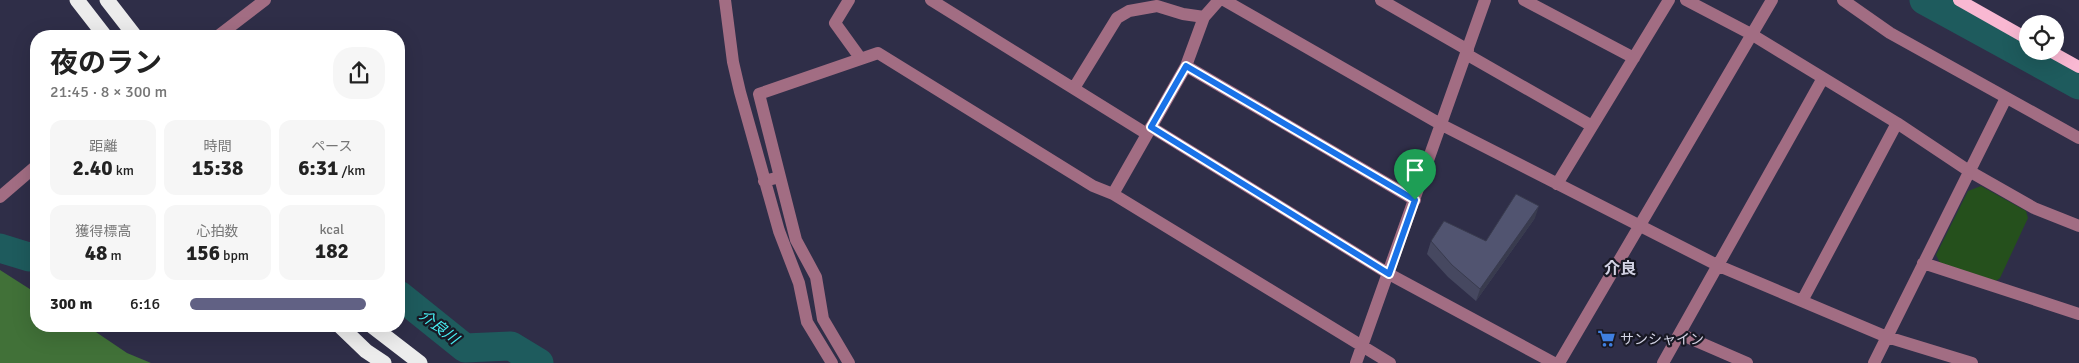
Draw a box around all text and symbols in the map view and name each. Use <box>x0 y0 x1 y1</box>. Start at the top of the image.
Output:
map controls <box>2019 15 2064 60</box>
button: locate <box>2019 15 2064 60</box>
text: 夜のラン <box>50 46 162 80</box>
button: share <box>333 47 385 99</box>
text: 21:45 · 8 × 300 m <box>50 82 167 102</box>
text: 距離 <box>89 138 117 155</box>
text: 時間 <box>203 138 231 155</box>
text: ペース <box>311 138 352 155</box>
pin <box>1394 149 1436 200</box>
text: 2.40 <box>73 155 113 181</box>
text: 15:38 <box>192 155 243 181</box>
text: 6:31 <box>298 155 338 181</box>
icon: arrive <box>1401 156 1429 184</box>
text: km <box>113 162 134 179</box>
text: /km <box>338 162 366 179</box>
text: kcal <box>320 221 344 238</box>
text: 獲得標高 <box>75 223 131 240</box>
text: 心拍数 <box>196 223 238 240</box>
text: 182 <box>315 238 349 264</box>
text: 48 <box>85 240 107 266</box>
text: 156 <box>186 240 220 266</box>
text: m <box>107 247 122 264</box>
text: bpm <box>220 247 249 264</box>
district label: 介良 <box>1604 259 1636 279</box>
text: 300 m <box>50 294 92 314</box>
text: 6:16 <box>130 294 160 314</box>
water label: 介良川 <box>416 306 464 349</box>
supermarket icon: サンシャイン <box>1596 329 1616 349</box>
place label: サンシャイン <box>1620 331 1704 348</box>

